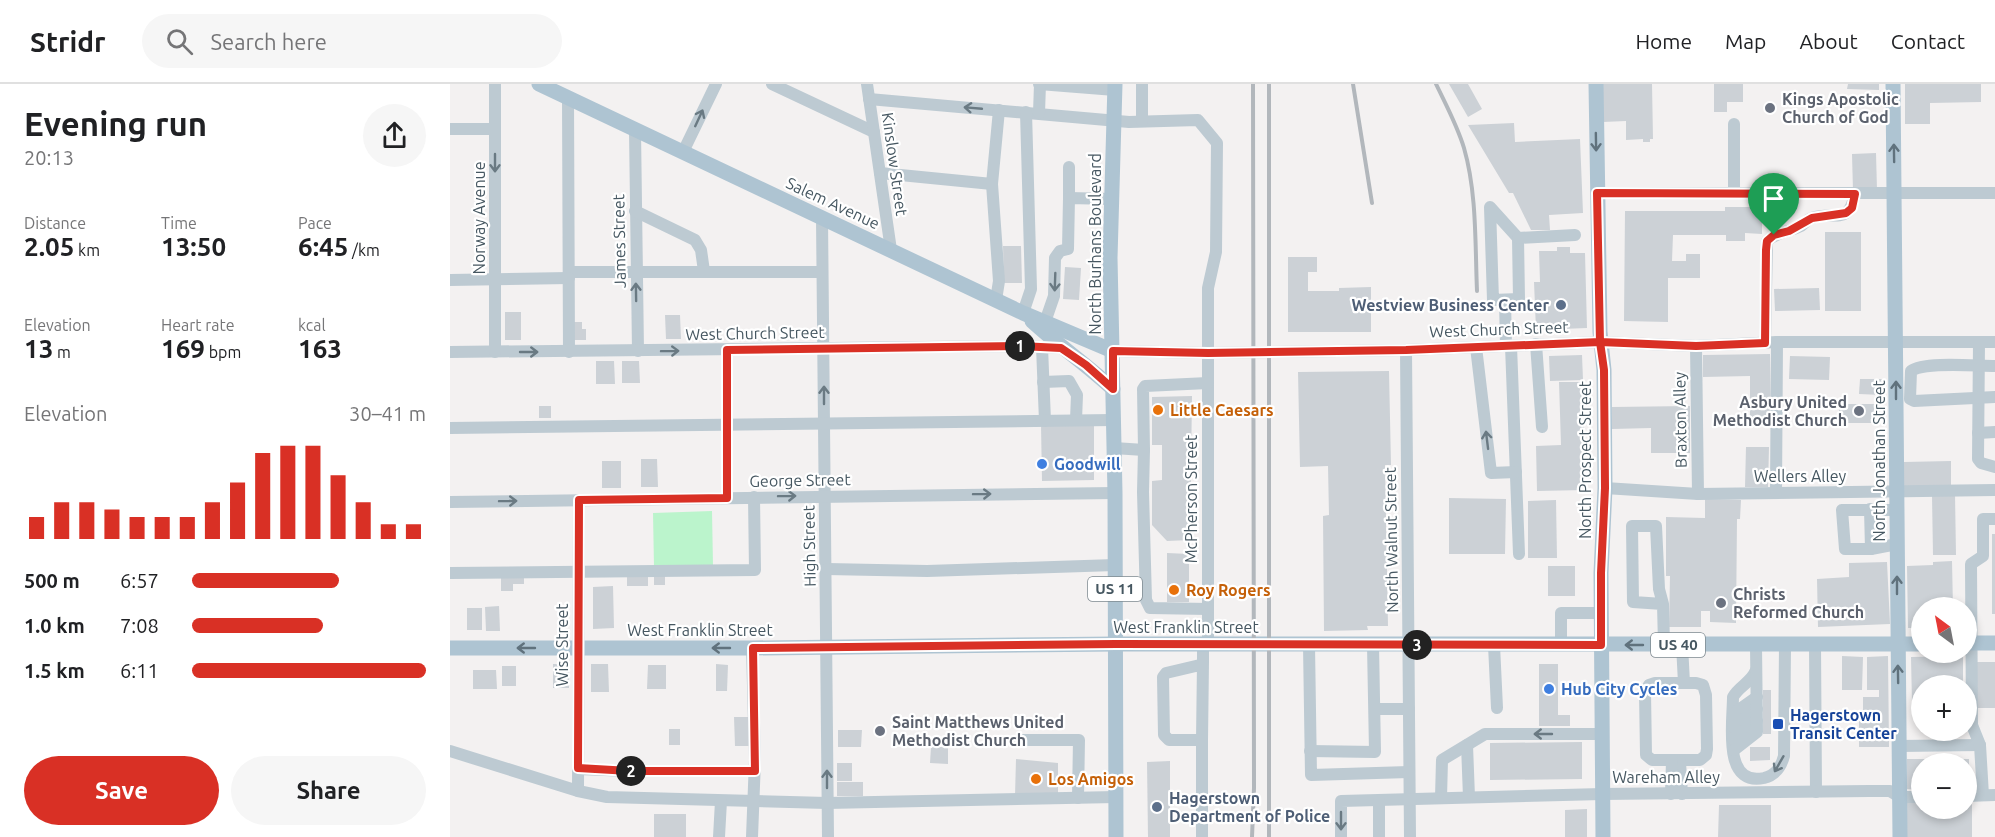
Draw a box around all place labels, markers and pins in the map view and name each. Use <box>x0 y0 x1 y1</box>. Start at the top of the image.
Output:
place label: Kings Apostolic Church of God <box>1782 90 1899 126</box>
marker: Kings Apostolic Church of God <box>1763 101 1777 115</box>
pin <box>1748 173 1799 235</box>
place label: Westview Business Center <box>1352 296 1549 314</box>
marker: Westview Business Center <box>1554 298 1568 312</box>
pin: 1 <box>1005 331 1035 361</box>
place label: Asbury United Methodist Church <box>1713 393 1847 429</box>
place label: Little Caesars <box>1170 401 1274 419</box>
marker: Little Caesars <box>1151 403 1165 417</box>
marker: Asbury United Methodist Church <box>1852 404 1866 418</box>
place label: Goodwill <box>1054 455 1121 473</box>
marker: Goodwill <box>1035 457 1049 471</box>
place label: Roy Rogers <box>1186 581 1271 599</box>
marker: Roy Rogers <box>1167 583 1181 597</box>
place label: Christs Reformed Church <box>1733 585 1864 621</box>
marker: Christs Reformed Church <box>1714 596 1728 610</box>
pin: 3 <box>1402 630 1432 660</box>
place label: Hub City Cycles <box>1561 680 1677 698</box>
marker: Hub City Cycles <box>1542 682 1556 696</box>
place label: Hagerstown Transit Center <box>1790 706 1897 742</box>
place label: Saint Matthews United Methodist Church <box>892 713 1064 749</box>
marker: Hagerstown Transit Center <box>1771 717 1785 731</box>
marker: Saint Matthews United Methodist Church <box>873 724 887 738</box>
pin: 2 <box>616 756 646 786</box>
place label: Los Amigos <box>1048 770 1134 788</box>
marker: Los Amigos <box>1029 772 1043 786</box>
place label: Hagerstown Department of Police <box>1169 789 1330 825</box>
marker: Hagerstown Department of Police <box>1150 800 1164 814</box>

